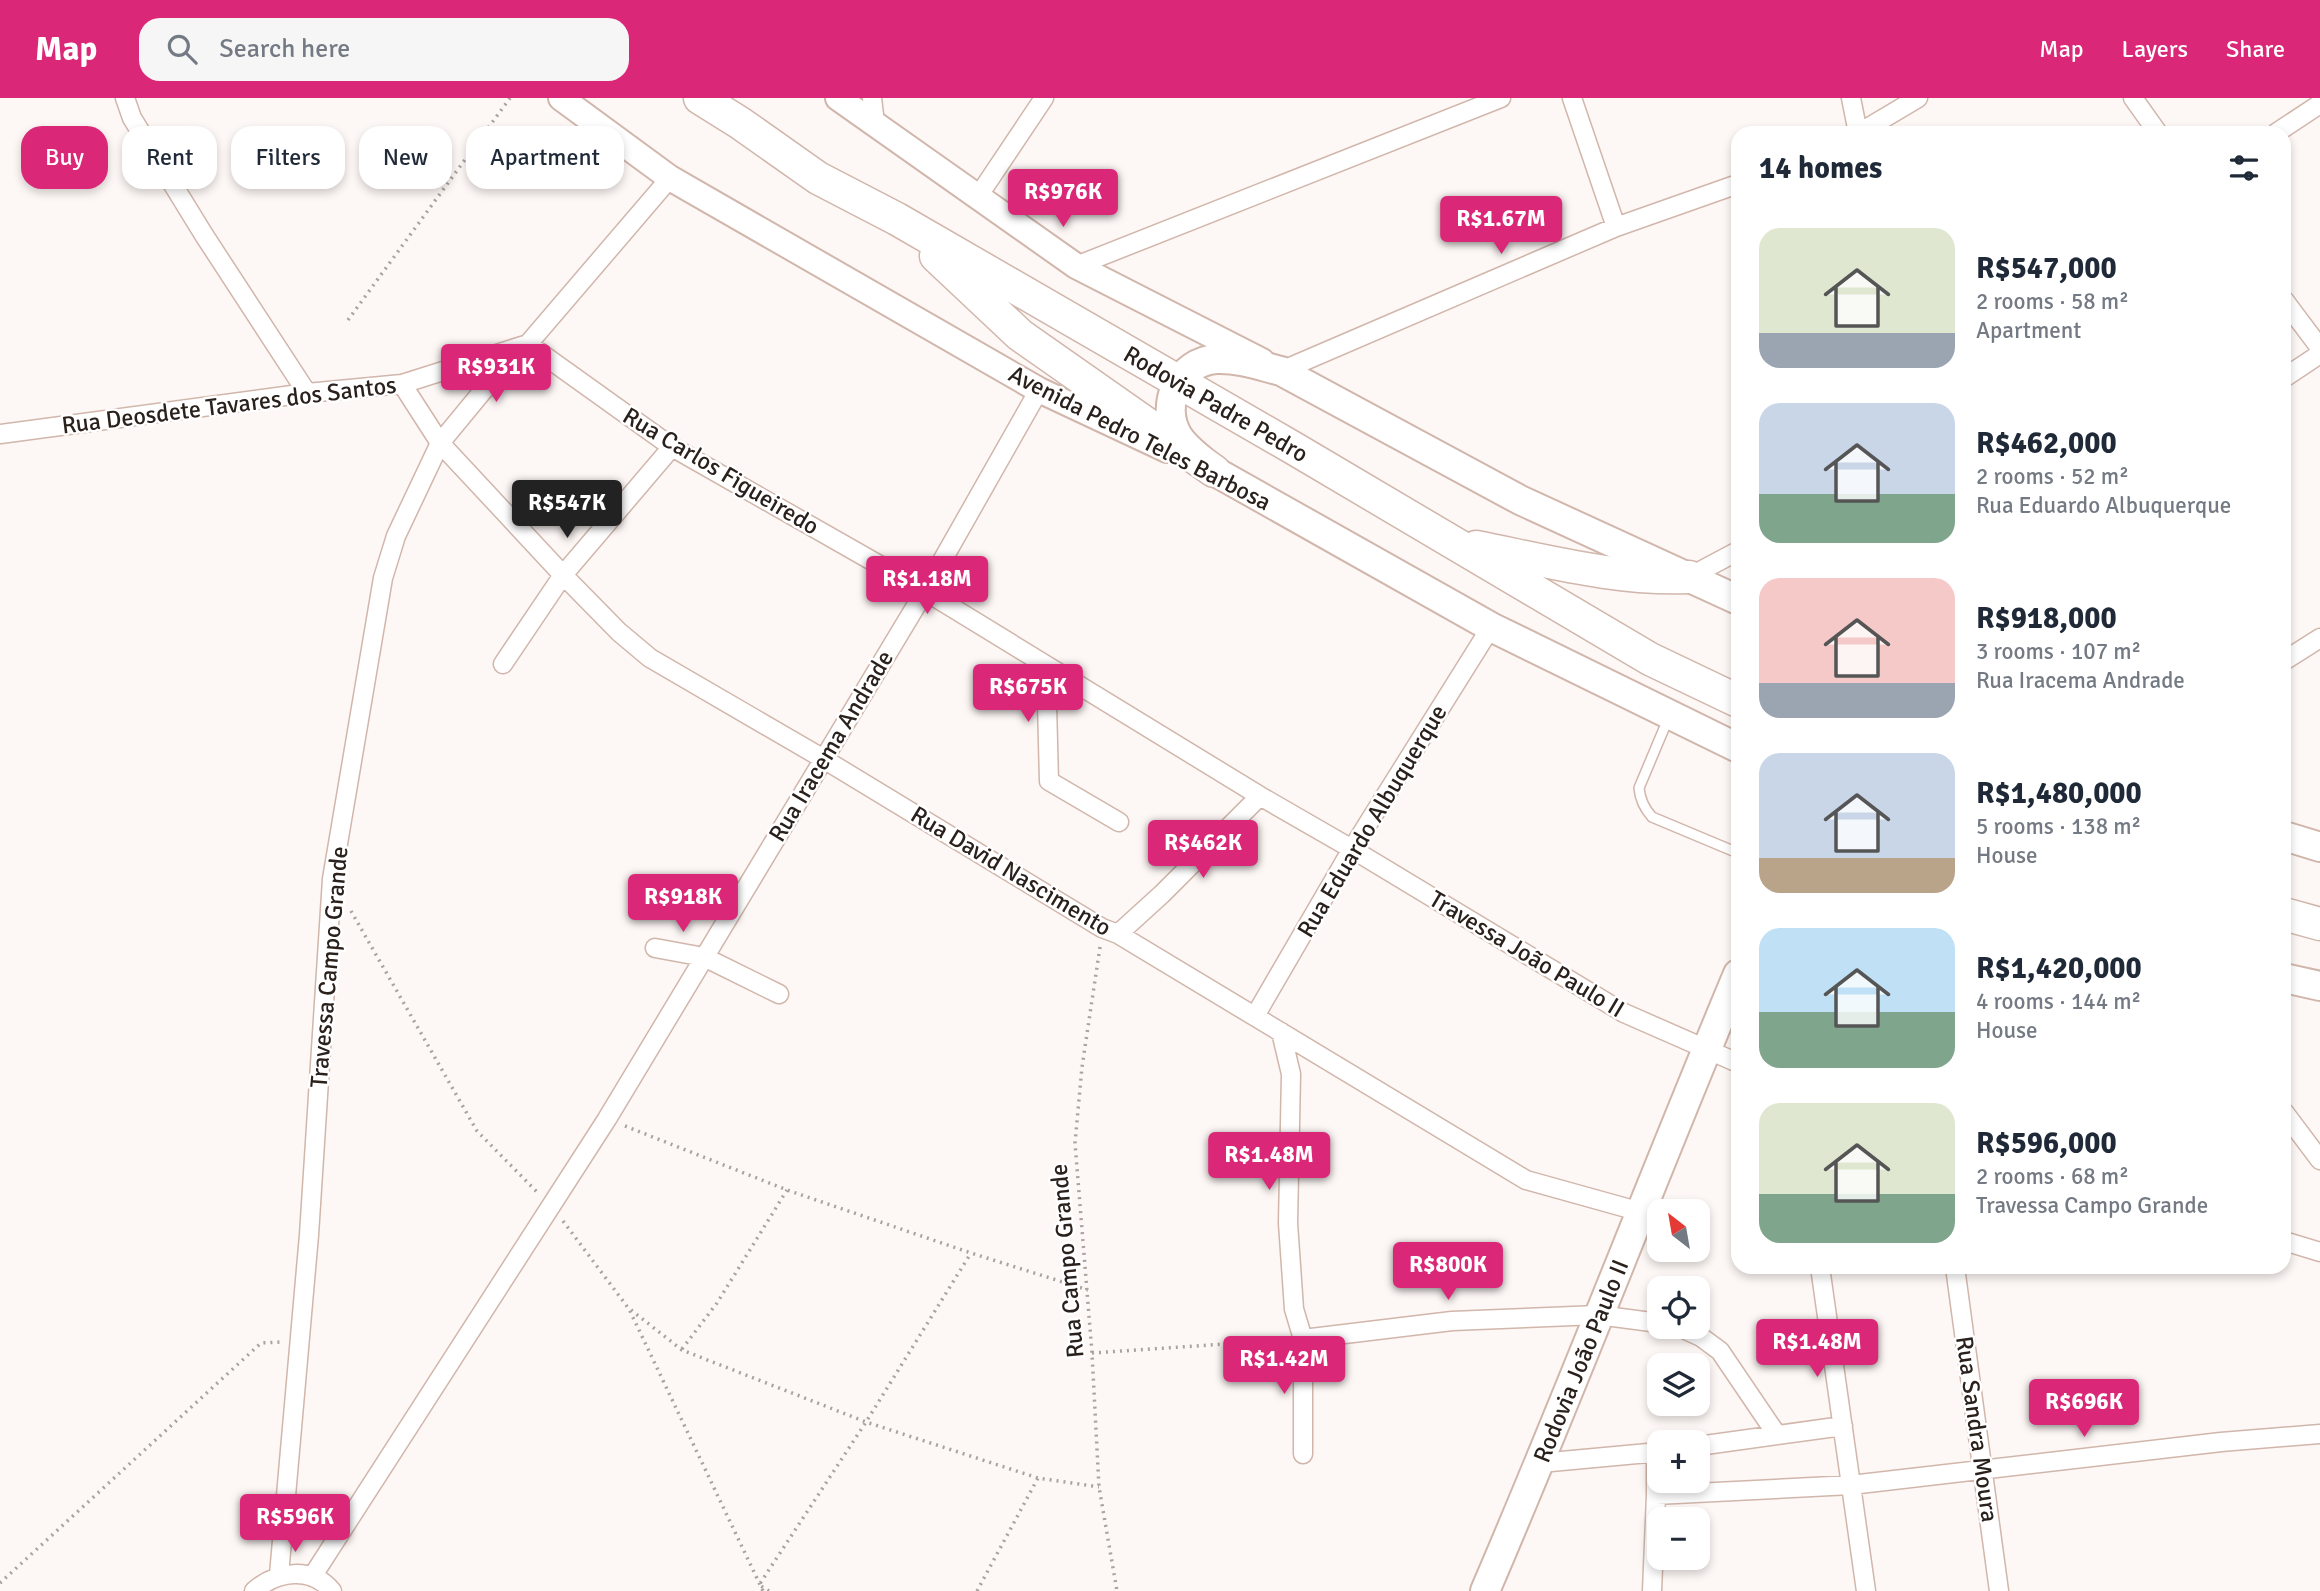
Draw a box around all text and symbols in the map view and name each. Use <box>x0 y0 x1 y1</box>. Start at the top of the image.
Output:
search box <box>139 18 629 81</box>
text: Map <box>35 29 97 70</box>
icon: search <box>163 30 201 68</box>
text: Search here <box>219 33 350 65</box>
text: Map <box>2039 34 2084 64</box>
text: Layers <box>2122 34 2188 64</box>
text: Share <box>2226 34 2285 64</box>
chip: Buy <box>21 126 108 189</box>
chip: Rent <box>122 126 217 189</box>
chip: Filters <box>231 126 345 189</box>
chip: New <box>359 126 452 189</box>
chip: Apartment <box>466 126 624 189</box>
icon: filters <box>2225 149 2263 187</box>
text: 14 homes <box>1759 150 1882 187</box>
pin: R$976K <box>1006 170 1120 229</box>
text: R$976K <box>1024 177 1102 206</box>
pin: R$1.67M <box>1436 197 1566 256</box>
text: R$1.67M <box>1456 204 1546 233</box>
text: R$547,000 <box>1976 250 2117 287</box>
icon: home <box>1815 256 1899 340</box>
text: 2 rooms · 58 m² <box>1976 287 2129 316</box>
text: Apartment <box>1976 316 2081 345</box>
street label: Rodovia Padre Pedro <box>1118 339 1314 469</box>
pin: R$931K <box>439 344 553 404</box>
text: R$931K <box>457 352 535 381</box>
street label: Avenida Pedro Teles Barbosa <box>1004 359 1276 517</box>
street label: Rua Deosdete Tavares dos Santos <box>60 370 398 440</box>
street label: Rua Carlos Figueiredo <box>617 401 825 541</box>
text: R$462,000 <box>1976 425 2117 462</box>
icon: home <box>1815 431 1899 515</box>
text: 2 rooms · 52 m² <box>1976 462 2129 491</box>
pin: R$547K <box>510 480 624 540</box>
text: R$547K <box>528 488 606 517</box>
text: Rua Eduardo Albuquerque <box>1976 491 2231 520</box>
pin: R$1.18M <box>862 556 992 616</box>
text: R$1.18M <box>882 564 972 593</box>
text: R$918,000 <box>1976 600 2117 637</box>
icon: home <box>1815 606 1899 690</box>
text: 3 rooms · 107 m² <box>1976 637 2141 666</box>
street label: Rua Iracema Andrade <box>762 645 900 847</box>
pin: R$675K <box>971 664 1085 724</box>
text: Rua Iracema Andrade <box>1976 666 2185 695</box>
text: R$675K <box>989 672 1067 701</box>
street label: Rua Eduardo Albuquerque <box>1291 699 1453 943</box>
text: R$1,480,000 <box>1976 775 2142 812</box>
icon: home <box>1815 781 1899 865</box>
street label: Rua David Nascimento <box>905 799 1117 943</box>
text: 5 rooms · 138 m² <box>1976 812 2141 841</box>
pin: R$462K <box>1146 820 1260 880</box>
text: R$462K <box>1164 828 1242 857</box>
text: House <box>1976 841 2038 870</box>
street label: Travessa Campo Grande <box>303 845 355 1089</box>
pin: R$918K <box>626 874 740 934</box>
text: R$918K <box>644 882 722 911</box>
street label: Travessa João Paulo II <box>1424 884 1630 1024</box>
text: R$1,420,000 <box>1976 950 2142 987</box>
icon: home <box>1815 956 1899 1040</box>
text: 4 rooms · 144 m² <box>1976 987 2141 1016</box>
text: House <box>1976 1016 2038 1045</box>
text: R$596,000 <box>1976 1125 2117 1162</box>
icon: home <box>1815 1131 1899 1215</box>
pin: R$1.48M <box>1204 1132 1334 1192</box>
text: R$1.48M <box>1224 1140 1314 1169</box>
text: 2 rooms · 68 m² <box>1976 1162 2129 1191</box>
street label: Rua Campo Grande <box>1044 1163 1090 1359</box>
text: Travessa Campo Grande <box>1976 1191 2208 1220</box>
north arrow <box>1647 1199 1710 1262</box>
map controls <box>1647 1199 1710 1570</box>
pin: R$800K <box>1391 1242 1505 1302</box>
text: R$800K <box>1409 1250 1487 1279</box>
street label: Rodovia João Paulo II <box>1527 1255 1635 1467</box>
button: locate <box>1647 1276 1710 1339</box>
pin: R$1.48M <box>1752 1320 1882 1379</box>
text: R$1.48M <box>1772 1327 1862 1356</box>
street label: Rua Sandra Moura <box>1949 1334 2005 1524</box>
pin: R$1.42M <box>1219 1336 1349 1396</box>
text: R$1.42M <box>1239 1344 1329 1373</box>
button: layers <box>1647 1353 1710 1416</box>
pin: R$696K <box>2027 1380 2141 1439</box>
text: R$696K <box>2045 1387 2123 1416</box>
button: + <box>1647 1430 1710 1493</box>
pin: R$596K <box>238 1494 352 1554</box>
text: R$596K <box>256 1502 334 1531</box>
button: − <box>1647 1507 1710 1570</box>

